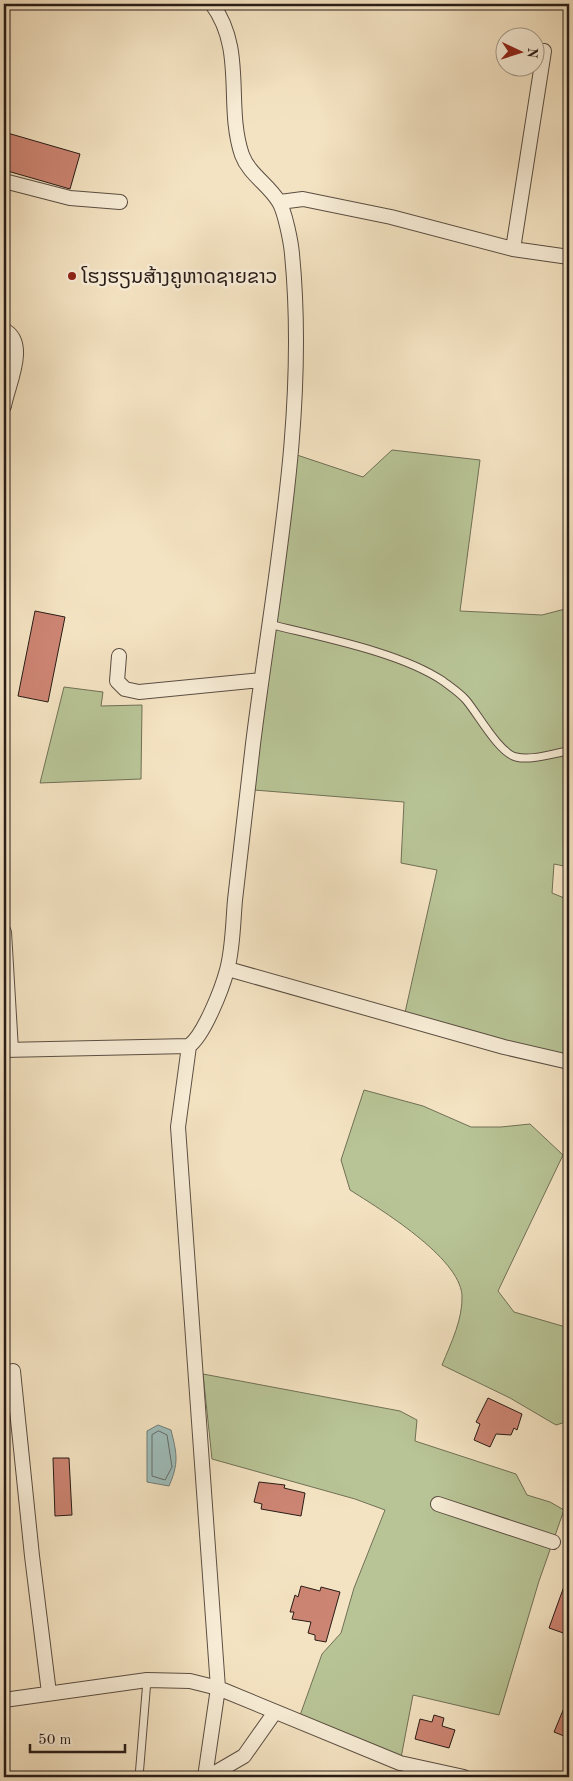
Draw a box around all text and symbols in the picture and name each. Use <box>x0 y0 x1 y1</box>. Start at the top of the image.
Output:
north arrow <box>496 28 546 78</box>
text: N <box>525 47 539 59</box>
place label: ໂຮງຮຽນສ້າງຄູຫາດຊາຍຂາວ <box>81 266 277 289</box>
marker: ໂຮງຮຽນສ້າງຄູຫາດຊາຍຂາວ <box>66 270 78 282</box>
scale bar <box>30 1721 125 1753</box>
text: 50 m <box>38 1733 72 1748</box>

